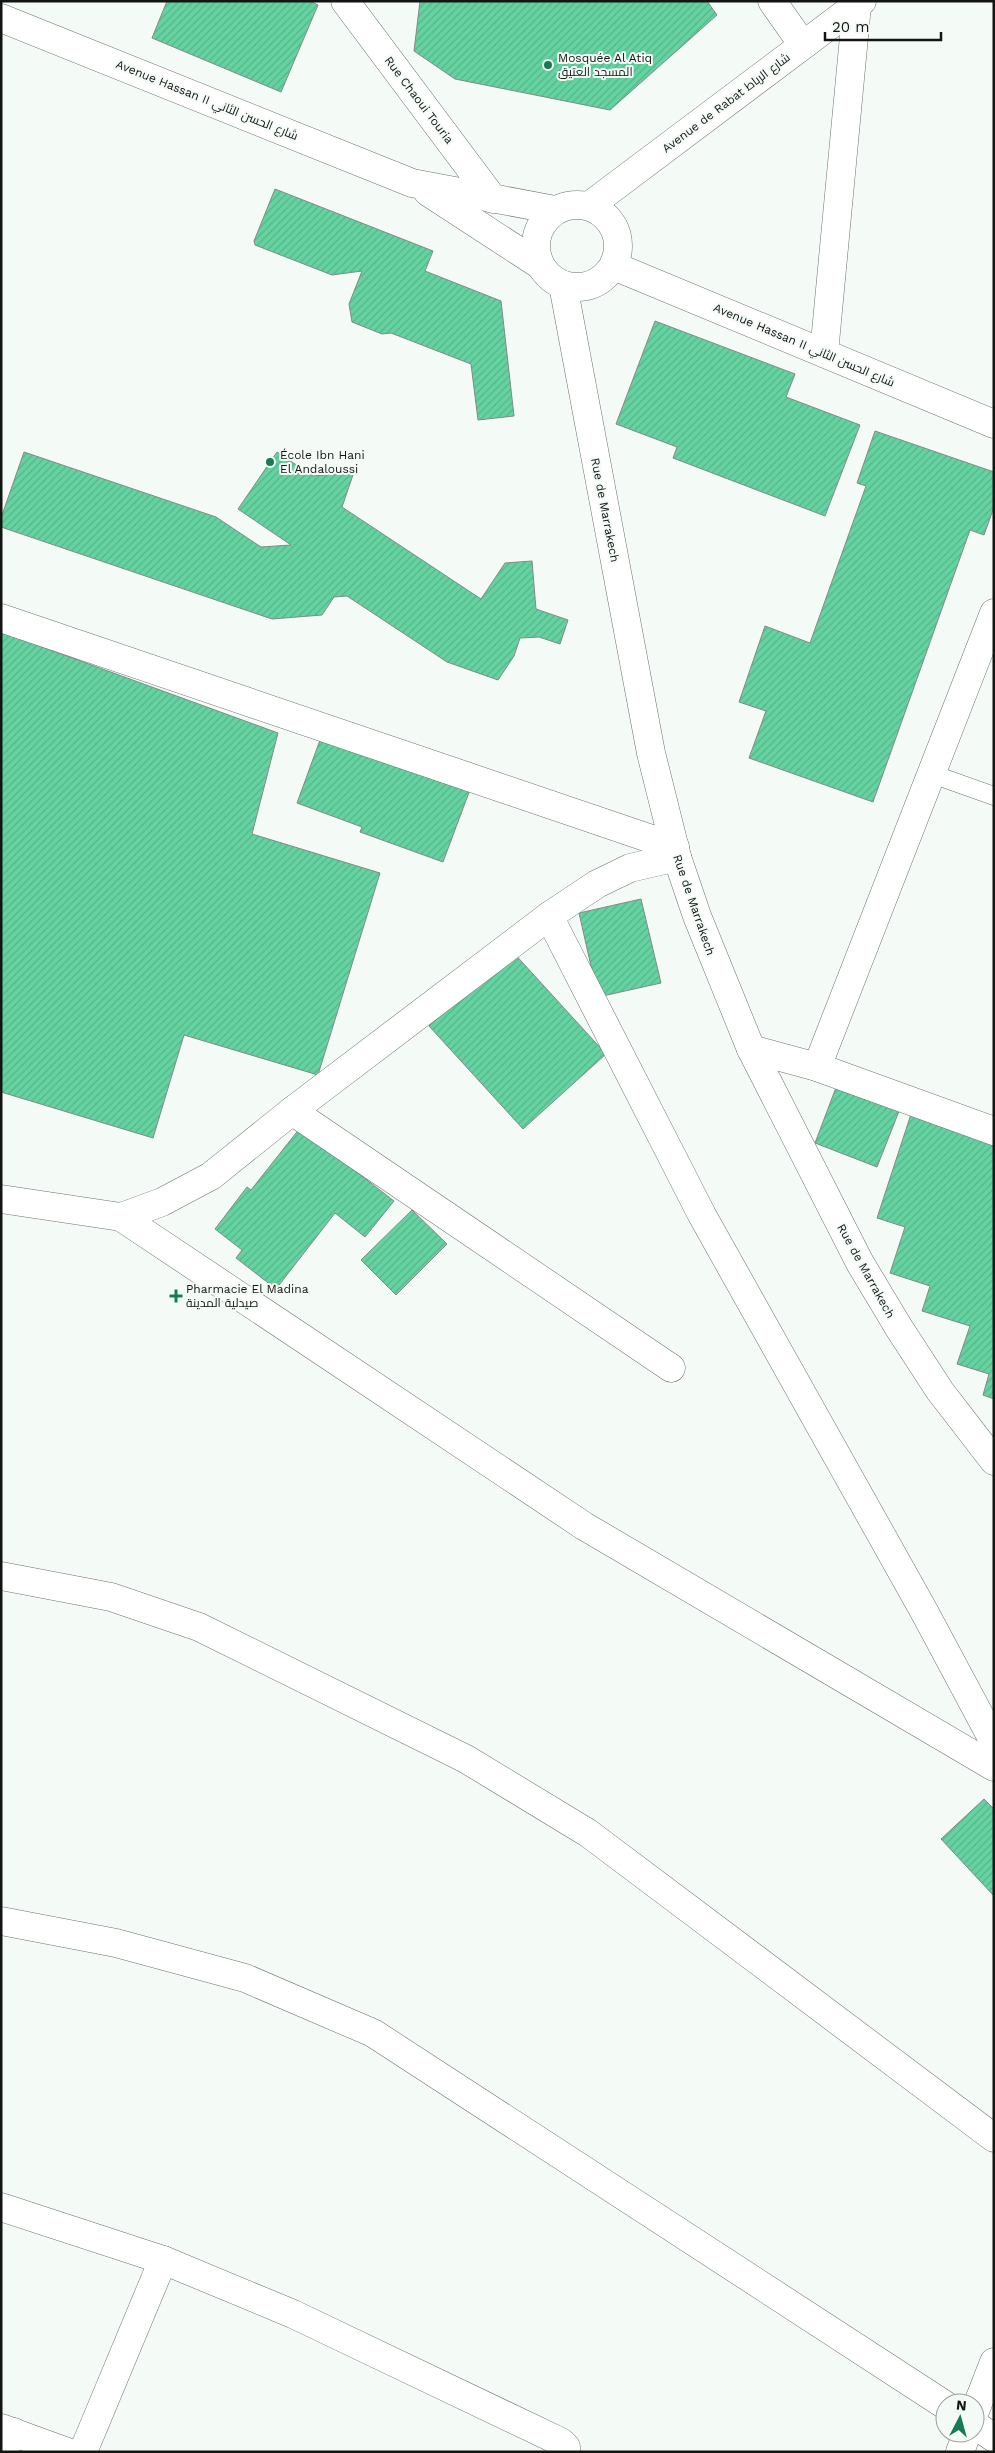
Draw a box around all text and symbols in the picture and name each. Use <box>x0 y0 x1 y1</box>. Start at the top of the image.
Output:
scale bar <box>825 10 941 42</box>
text: 20 m <box>832 18 870 36</box>
street label: Avenue de Rabat شارع الرباط <box>659 50 793 156</box>
place label: Mosquée Al Atiq المسجد العتيق <box>558 51 652 79</box>
street label: Rue Chaoui Touria <box>382 54 457 147</box>
street label: Avenue Hassan II شارع الحسن الثاني <box>113 57 300 146</box>
marker: Mosquée Al Atiq المسجد العتيق <box>542 59 554 71</box>
street label: Avenue Hassan II شارع الحسن الثاني <box>710 300 897 392</box>
place label: École Ibn Hani El Andaloussi <box>280 448 365 476</box>
marker: École Ibn Hani El Andaloussi <box>264 456 276 468</box>
street label: Rue de Marrakech <box>588 457 622 563</box>
street label: Rue de Marrakech <box>670 853 718 957</box>
street label: Rue de Marrakech <box>834 1221 898 1321</box>
place label: Pharmacie El Madina صيدلية المدينة <box>186 1282 309 1310</box>
marker: Pharmacie El Madina صيدلية المدينة <box>170 1290 182 1302</box>
north arrow <box>935 2393 985 2443</box>
text: N <box>955 2397 967 2414</box>

